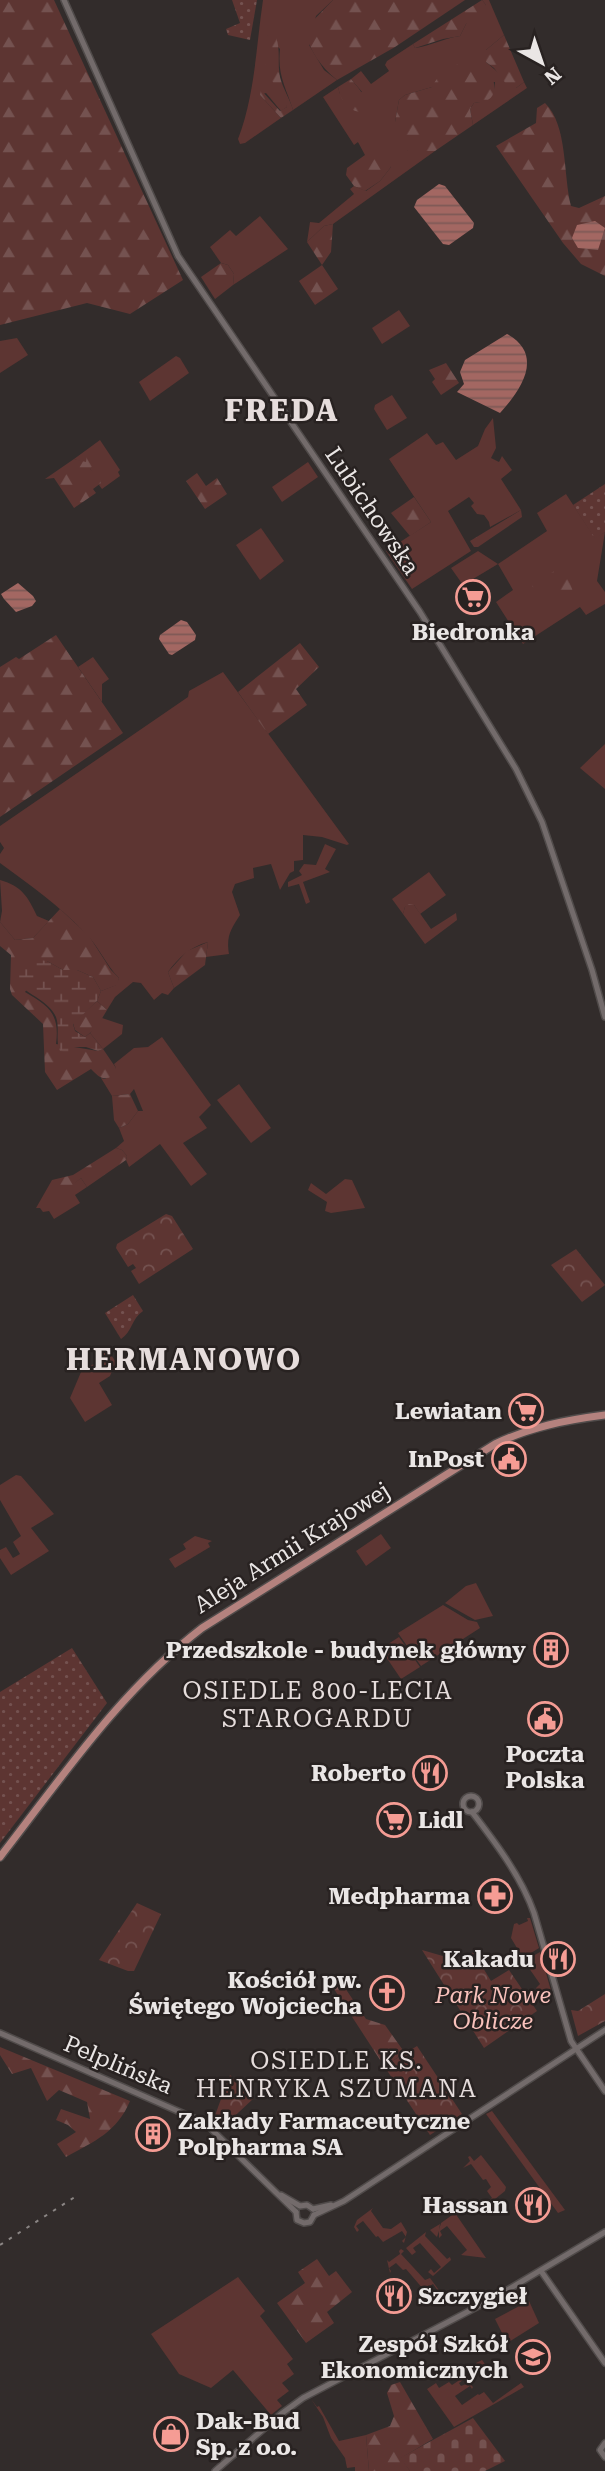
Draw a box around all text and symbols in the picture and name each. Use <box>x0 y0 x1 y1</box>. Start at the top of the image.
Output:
north arrow <box>507 28 577 98</box>
text: N <box>539 62 566 89</box>
district label: FREDA <box>224 393 340 428</box>
street label: Lubichowska <box>319 442 425 580</box>
supermarket icon: Biedronka <box>454 578 492 616</box>
place label: Biedronka <box>412 619 535 646</box>
district label: HERMANOWO <box>66 1342 302 1377</box>
supermarket icon: Lewiatan <box>507 1392 545 1430</box>
place label: Lewiatan <box>395 1398 503 1425</box>
public building icon: InPost <box>490 1440 528 1478</box>
place label: InPost <box>408 1446 484 1473</box>
street label: Aleja Armii Krajowej <box>189 1477 395 1619</box>
building icon: Przedszkole - budynek główny <box>532 1631 570 1669</box>
place label: Przedszkole - budynek główny <box>166 1637 526 1664</box>
district label: OSIEDLE 800-LECIA STAROGARDU <box>182 1677 454 1733</box>
public building icon: Poczta Polska <box>526 1700 564 1738</box>
place label: Poczta Polska <box>506 1741 585 1794</box>
restaurant icon: Roberto <box>411 1754 449 1792</box>
place label: Roberto <box>311 1760 406 1787</box>
supermarket icon: Lidl <box>375 1801 413 1839</box>
place label: Lidl <box>418 1807 464 1834</box>
pharmacy icon: Medpharma <box>476 1877 514 1915</box>
place label: Medpharma <box>329 1883 470 1910</box>
restaurant icon: Kakadu <box>539 1940 577 1978</box>
place label: Kakadu <box>443 1946 534 1973</box>
place label: Kościół pw. Świętego Wojciecha <box>129 1967 362 2020</box>
church icon: Kościół pw. Świętego Wojciecha <box>368 1974 406 2012</box>
park label: Park Nowe Oblicze <box>434 1982 551 2035</box>
street label: Pelplińska <box>60 2030 177 2100</box>
district label: OSIEDLE KS. HENRYKA SZUMANA <box>196 2047 478 2103</box>
place label: Zakłady Farmaceutyczne Polpharma SA <box>178 2108 470 2161</box>
building icon: Zakłady Farmaceutyczne Polpharma SA <box>134 2115 172 2153</box>
restaurant icon: Hassan <box>514 2186 552 2224</box>
place label: Hassan <box>423 2192 509 2219</box>
restaurant icon: Szczygieł <box>375 2277 413 2315</box>
place label: Szczygieł <box>418 2283 528 2310</box>
place label: Zespół Szkół Ekonomicznych <box>321 2331 509 2384</box>
school or university icon: Zespół Szkół Ekonomicznych <box>514 2338 552 2376</box>
place label: Dak-Bud Sp. z o.o. <box>196 2408 300 2461</box>
shop icon: Dak-Bud Sp. z o.o. <box>152 2415 190 2453</box>

